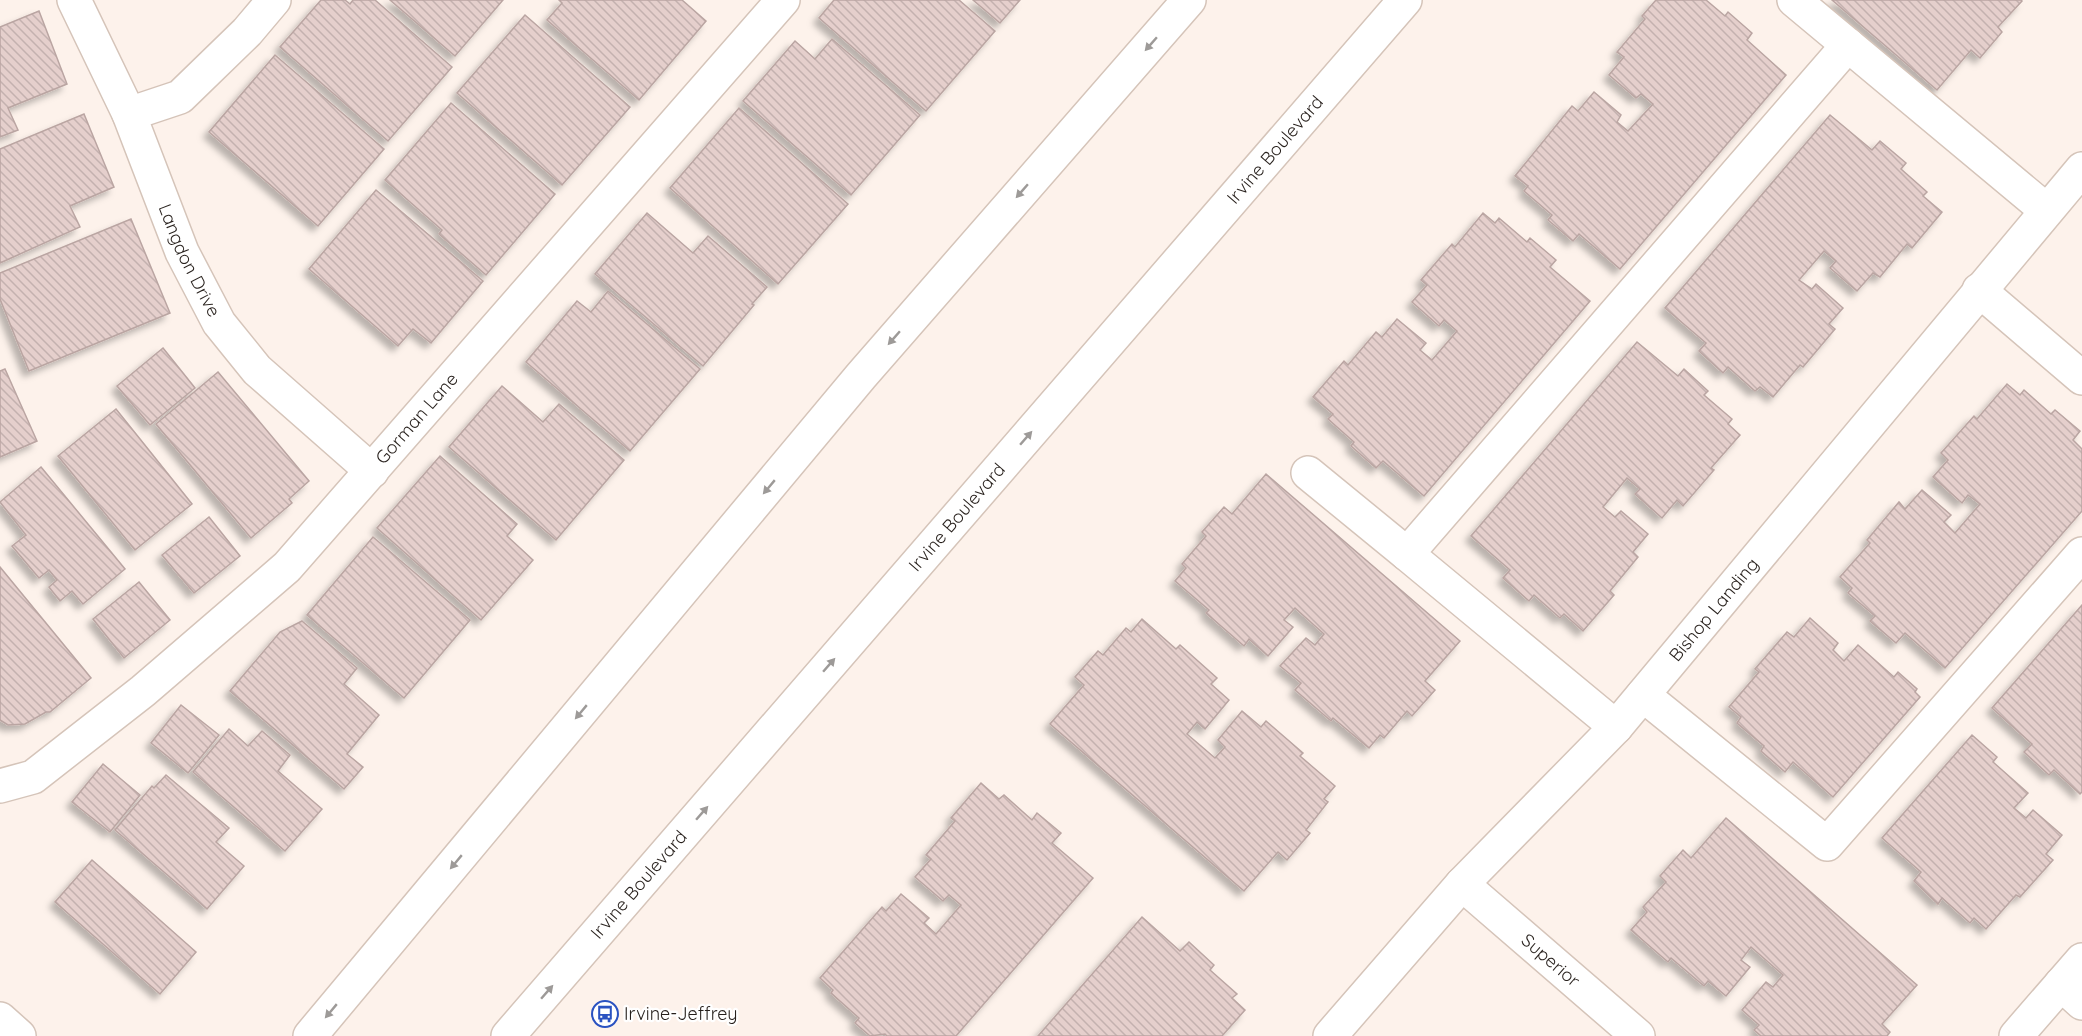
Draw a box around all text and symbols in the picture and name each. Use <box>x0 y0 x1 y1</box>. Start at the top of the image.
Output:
one-way arrow <box>1145 36 1158 51</box>
street label: Irvine Boulevard <box>1222 91 1328 209</box>
one-way arrow <box>1016 183 1029 199</box>
street label: Langdon Drive <box>154 201 226 321</box>
one-way arrow <box>888 330 901 345</box>
street label: Gorman Lane <box>370 368 463 469</box>
one-way arrow <box>1019 431 1032 446</box>
street label: Irvine Boulevard <box>903 458 1010 576</box>
one-way arrow <box>762 479 775 495</box>
street label: Bishop Landing <box>1664 553 1763 666</box>
one-way arrow <box>822 658 835 673</box>
one-way arrow <box>575 704 588 719</box>
one-way arrow <box>695 805 709 820</box>
street label: Irvine Boulevard <box>585 826 692 943</box>
one-way arrow <box>450 854 463 869</box>
street label: Superior <box>1517 928 1585 992</box>
one-way arrow <box>540 985 553 1000</box>
bus stop icon: Irvine-Jeffrey <box>590 999 620 1029</box>
place label: Irvine-Jeffrey <box>624 1002 738 1025</box>
one-way arrow <box>325 1004 338 1019</box>

